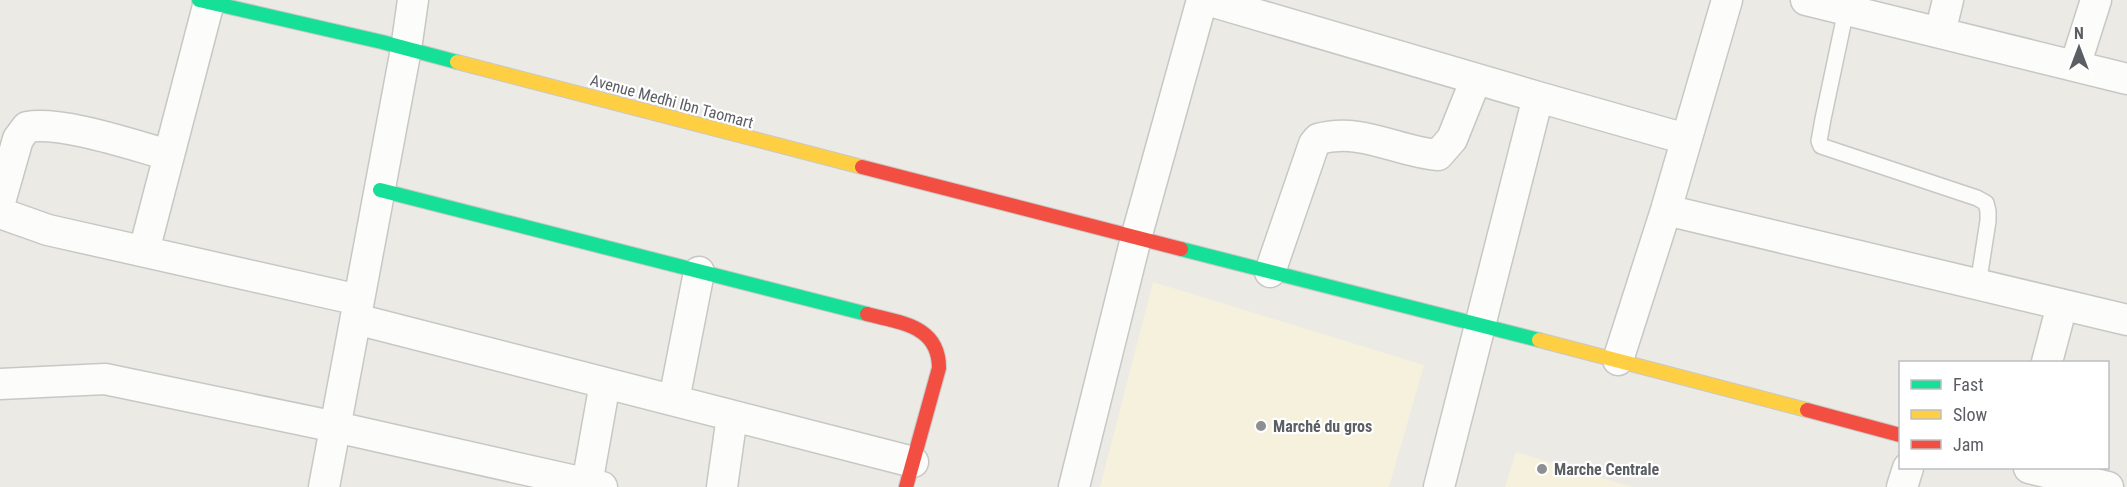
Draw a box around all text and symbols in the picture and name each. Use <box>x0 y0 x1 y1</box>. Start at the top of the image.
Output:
north arrow <box>2049 18 2109 78</box>
text: N <box>2074 24 2084 43</box>
street label: Avenue Medhi Ibn Taomart <box>588 71 756 132</box>
legend <box>1899 361 2109 469</box>
text: Fast <box>1953 374 1984 395</box>
text: Slow <box>1953 404 1988 425</box>
place label: Marché du gros <box>1273 417 1372 436</box>
marker: Marché du gros <box>1254 419 1268 433</box>
text: Jam <box>1953 434 1984 455</box>
place label: Marche Centrale <box>1554 460 1660 479</box>
marker: Marche Centrale <box>1535 462 1549 476</box>

